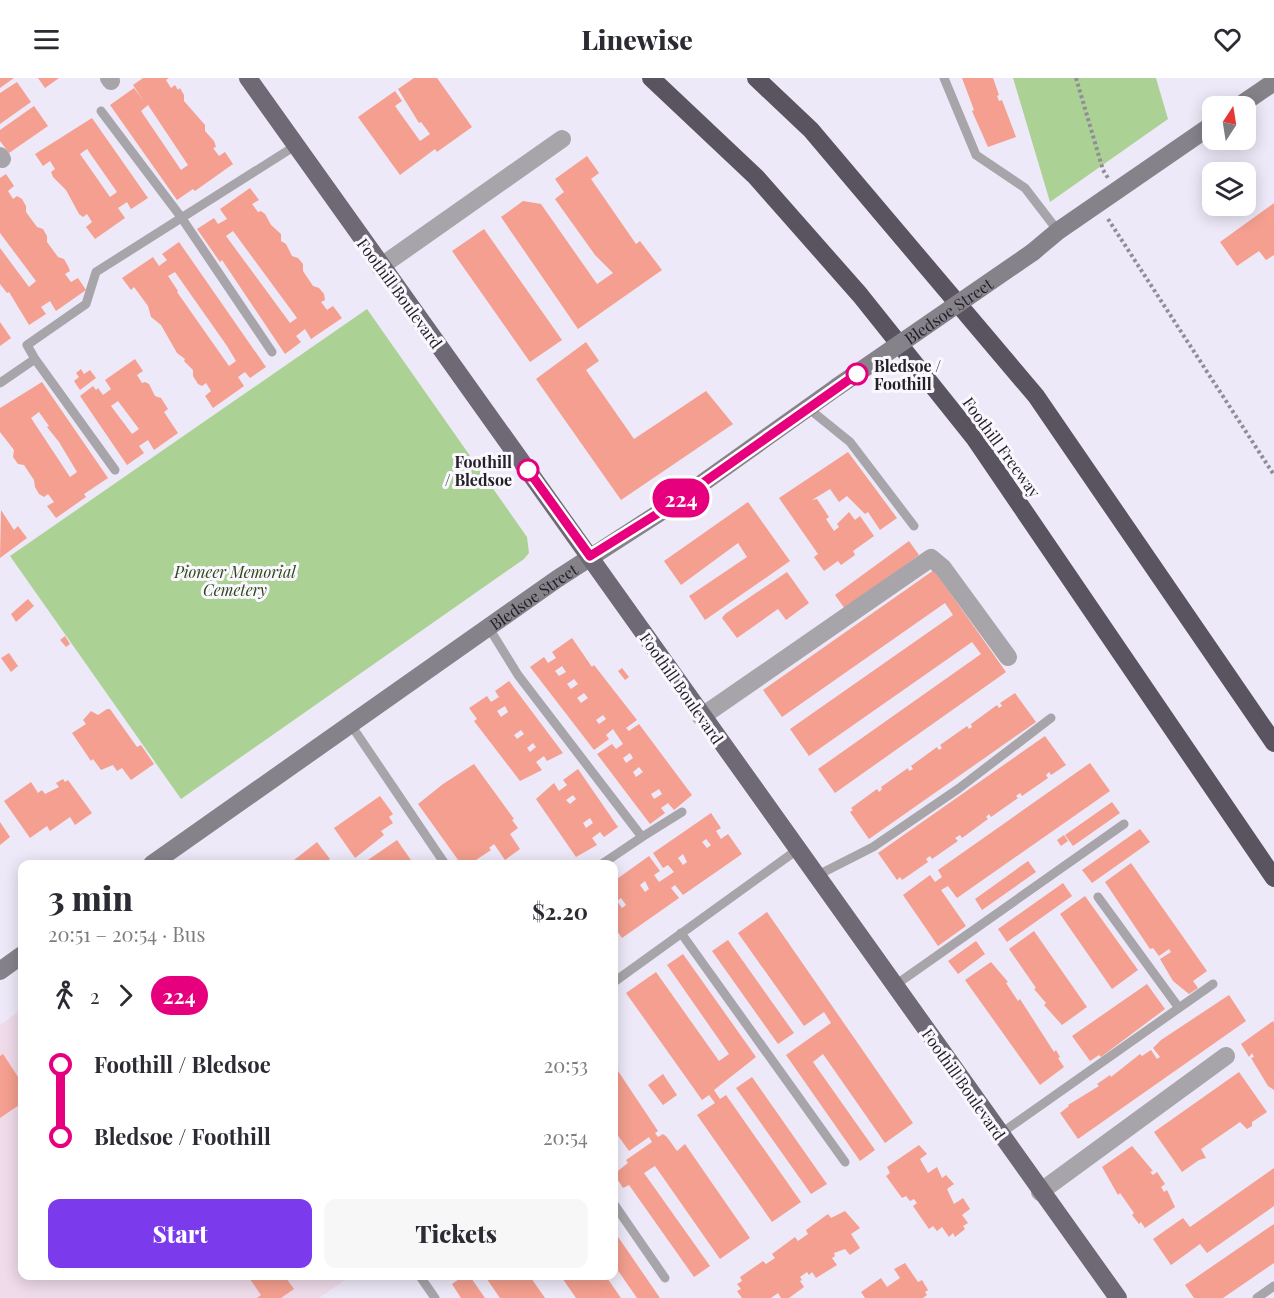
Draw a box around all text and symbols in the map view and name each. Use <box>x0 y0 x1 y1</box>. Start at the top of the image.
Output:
text: Linewise <box>581 21 693 57</box>
icon: menu <box>30 23 63 56</box>
icon: heart <box>1211 23 1244 56</box>
north arrow <box>1202 96 1256 150</box>
map controls <box>1202 96 1256 216</box>
button: layers <box>1202 162 1256 216</box>
street label: Foothill Boulevard <box>353 234 447 352</box>
street label: Bledsoe Street <box>900 272 997 348</box>
place label: Bledsoe / Foothill <box>874 355 941 394</box>
marker: Bledsoe / Foothill <box>846 363 868 385</box>
street label: Foothill Freeway <box>958 393 1046 501</box>
place label: Foothill / Bledsoe <box>445 451 512 490</box>
marker: Foothill / Bledsoe <box>517 459 539 481</box>
line badge: 224 <box>646 478 716 518</box>
text: 224 <box>664 484 698 512</box>
street label: Bledsoe Street <box>485 558 582 634</box>
park label: Pioneer Memorial Cemetery <box>173 561 296 600</box>
street label: Foothill Boulevard <box>636 628 728 748</box>
text: 3 min <box>48 875 133 919</box>
text: $2.20 <box>532 896 588 926</box>
text: 20:51 – 20:54 · Bus <box>48 920 205 947</box>
icon: walk <box>48 979 81 1012</box>
icon: forward <box>109 979 142 1012</box>
text: 224 <box>163 981 196 1009</box>
text: 2 <box>90 982 100 1009</box>
street label: Foothill Boulevard <box>918 1024 1010 1144</box>
text: Foothill / Bledsoe <box>94 1049 271 1079</box>
text: 20:53 <box>544 1051 588 1078</box>
text: Bledsoe / Foothill <box>94 1121 271 1151</box>
text: 20:54 <box>543 1123 588 1150</box>
button: Start <box>48 1199 312 1268</box>
button: Tickets <box>324 1199 588 1268</box>

